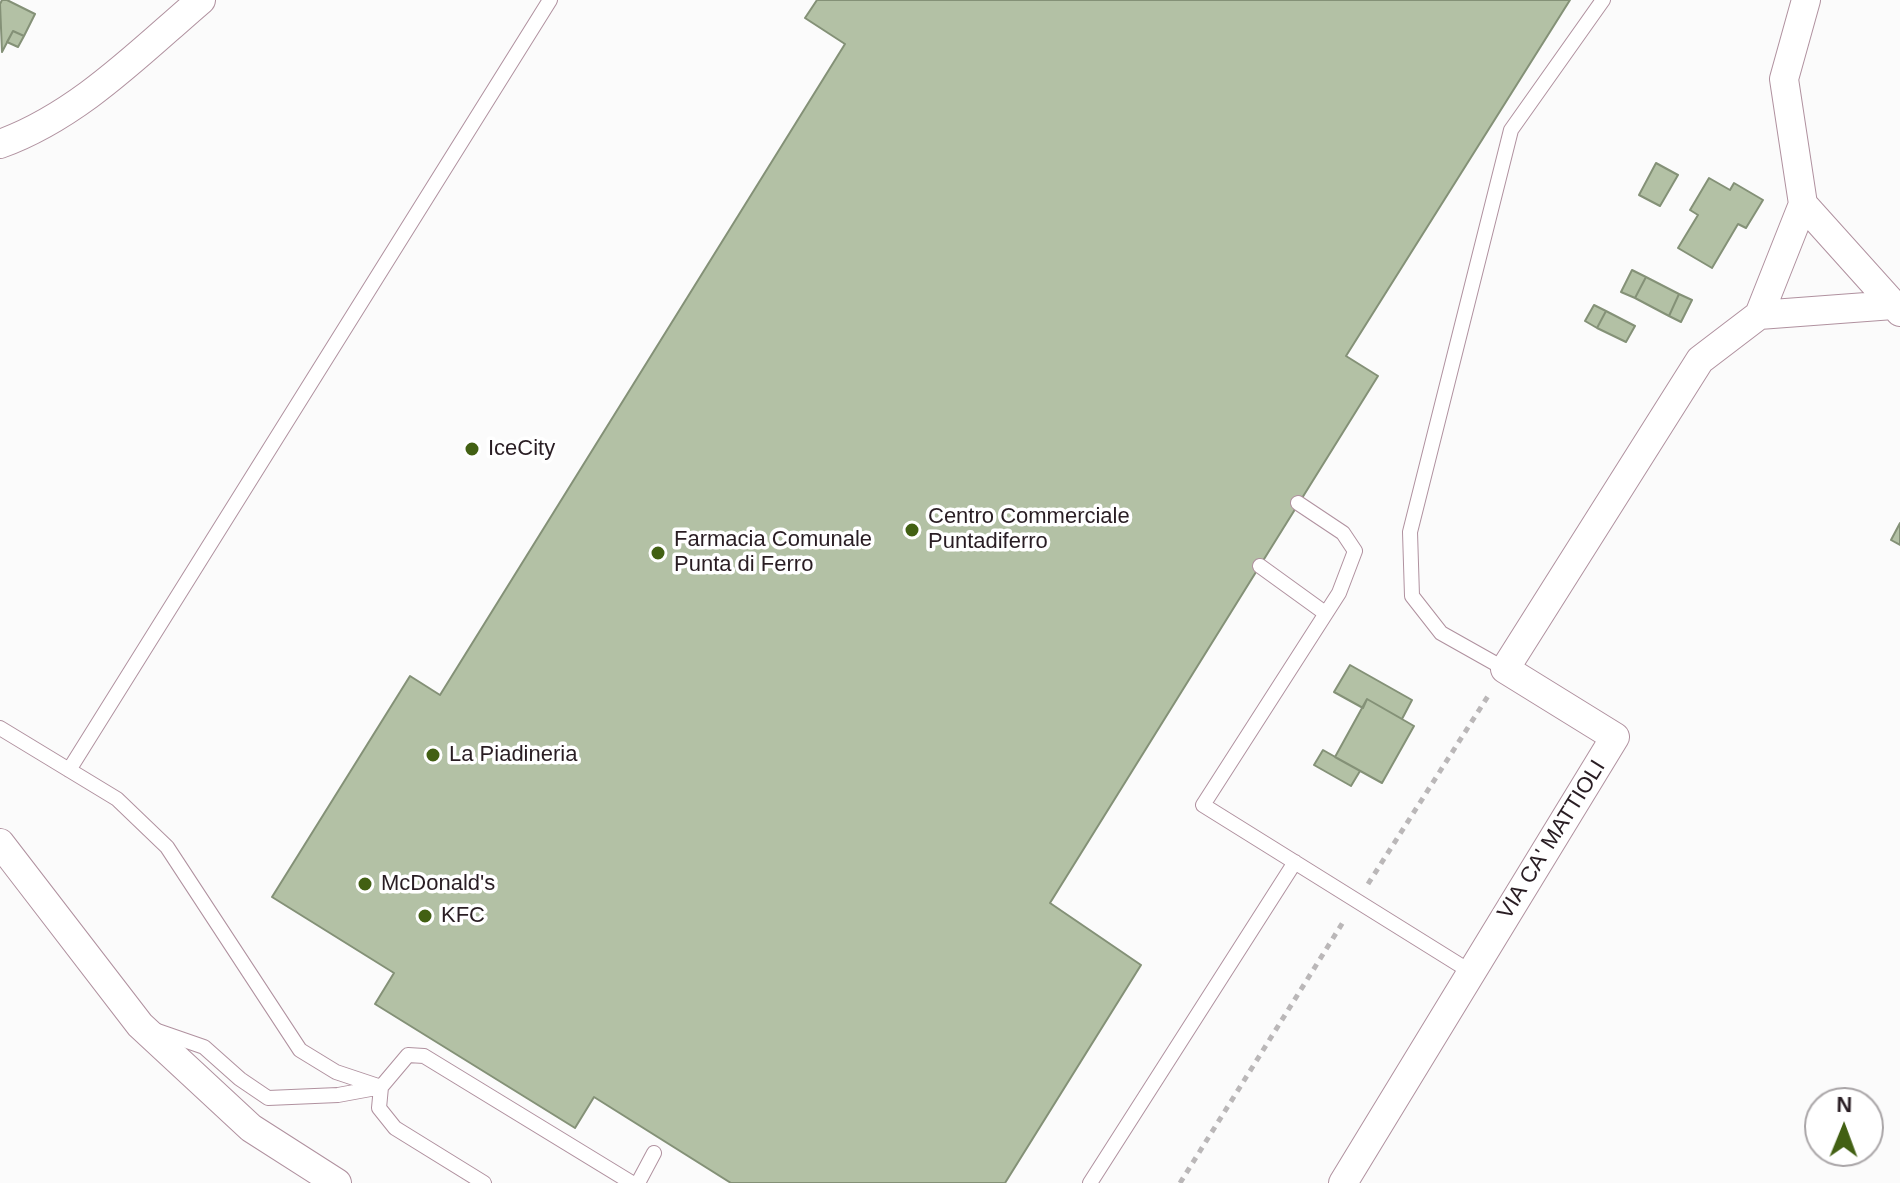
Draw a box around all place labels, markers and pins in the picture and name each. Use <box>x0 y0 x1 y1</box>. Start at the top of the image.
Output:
place label: IceCity <box>488 436 555 462</box>
marker: IceCity <box>463 440 481 458</box>
place label: Centro Commerciale Puntadiferro <box>928 504 1130 556</box>
marker: Centro Commerciale Puntadiferro <box>903 521 921 539</box>
place label: Farmacia Comunale Punta di Ferro <box>674 527 872 578</box>
marker: Farmacia Comunale Punta di Ferro <box>649 544 667 562</box>
place label: La Piadineria <box>449 742 577 768</box>
marker: La Piadineria <box>424 746 442 764</box>
place label: McDonald's <box>381 871 495 897</box>
marker: McDonald's <box>356 875 374 893</box>
place label: KFC <box>441 903 485 929</box>
marker: KFC <box>416 907 434 925</box>

